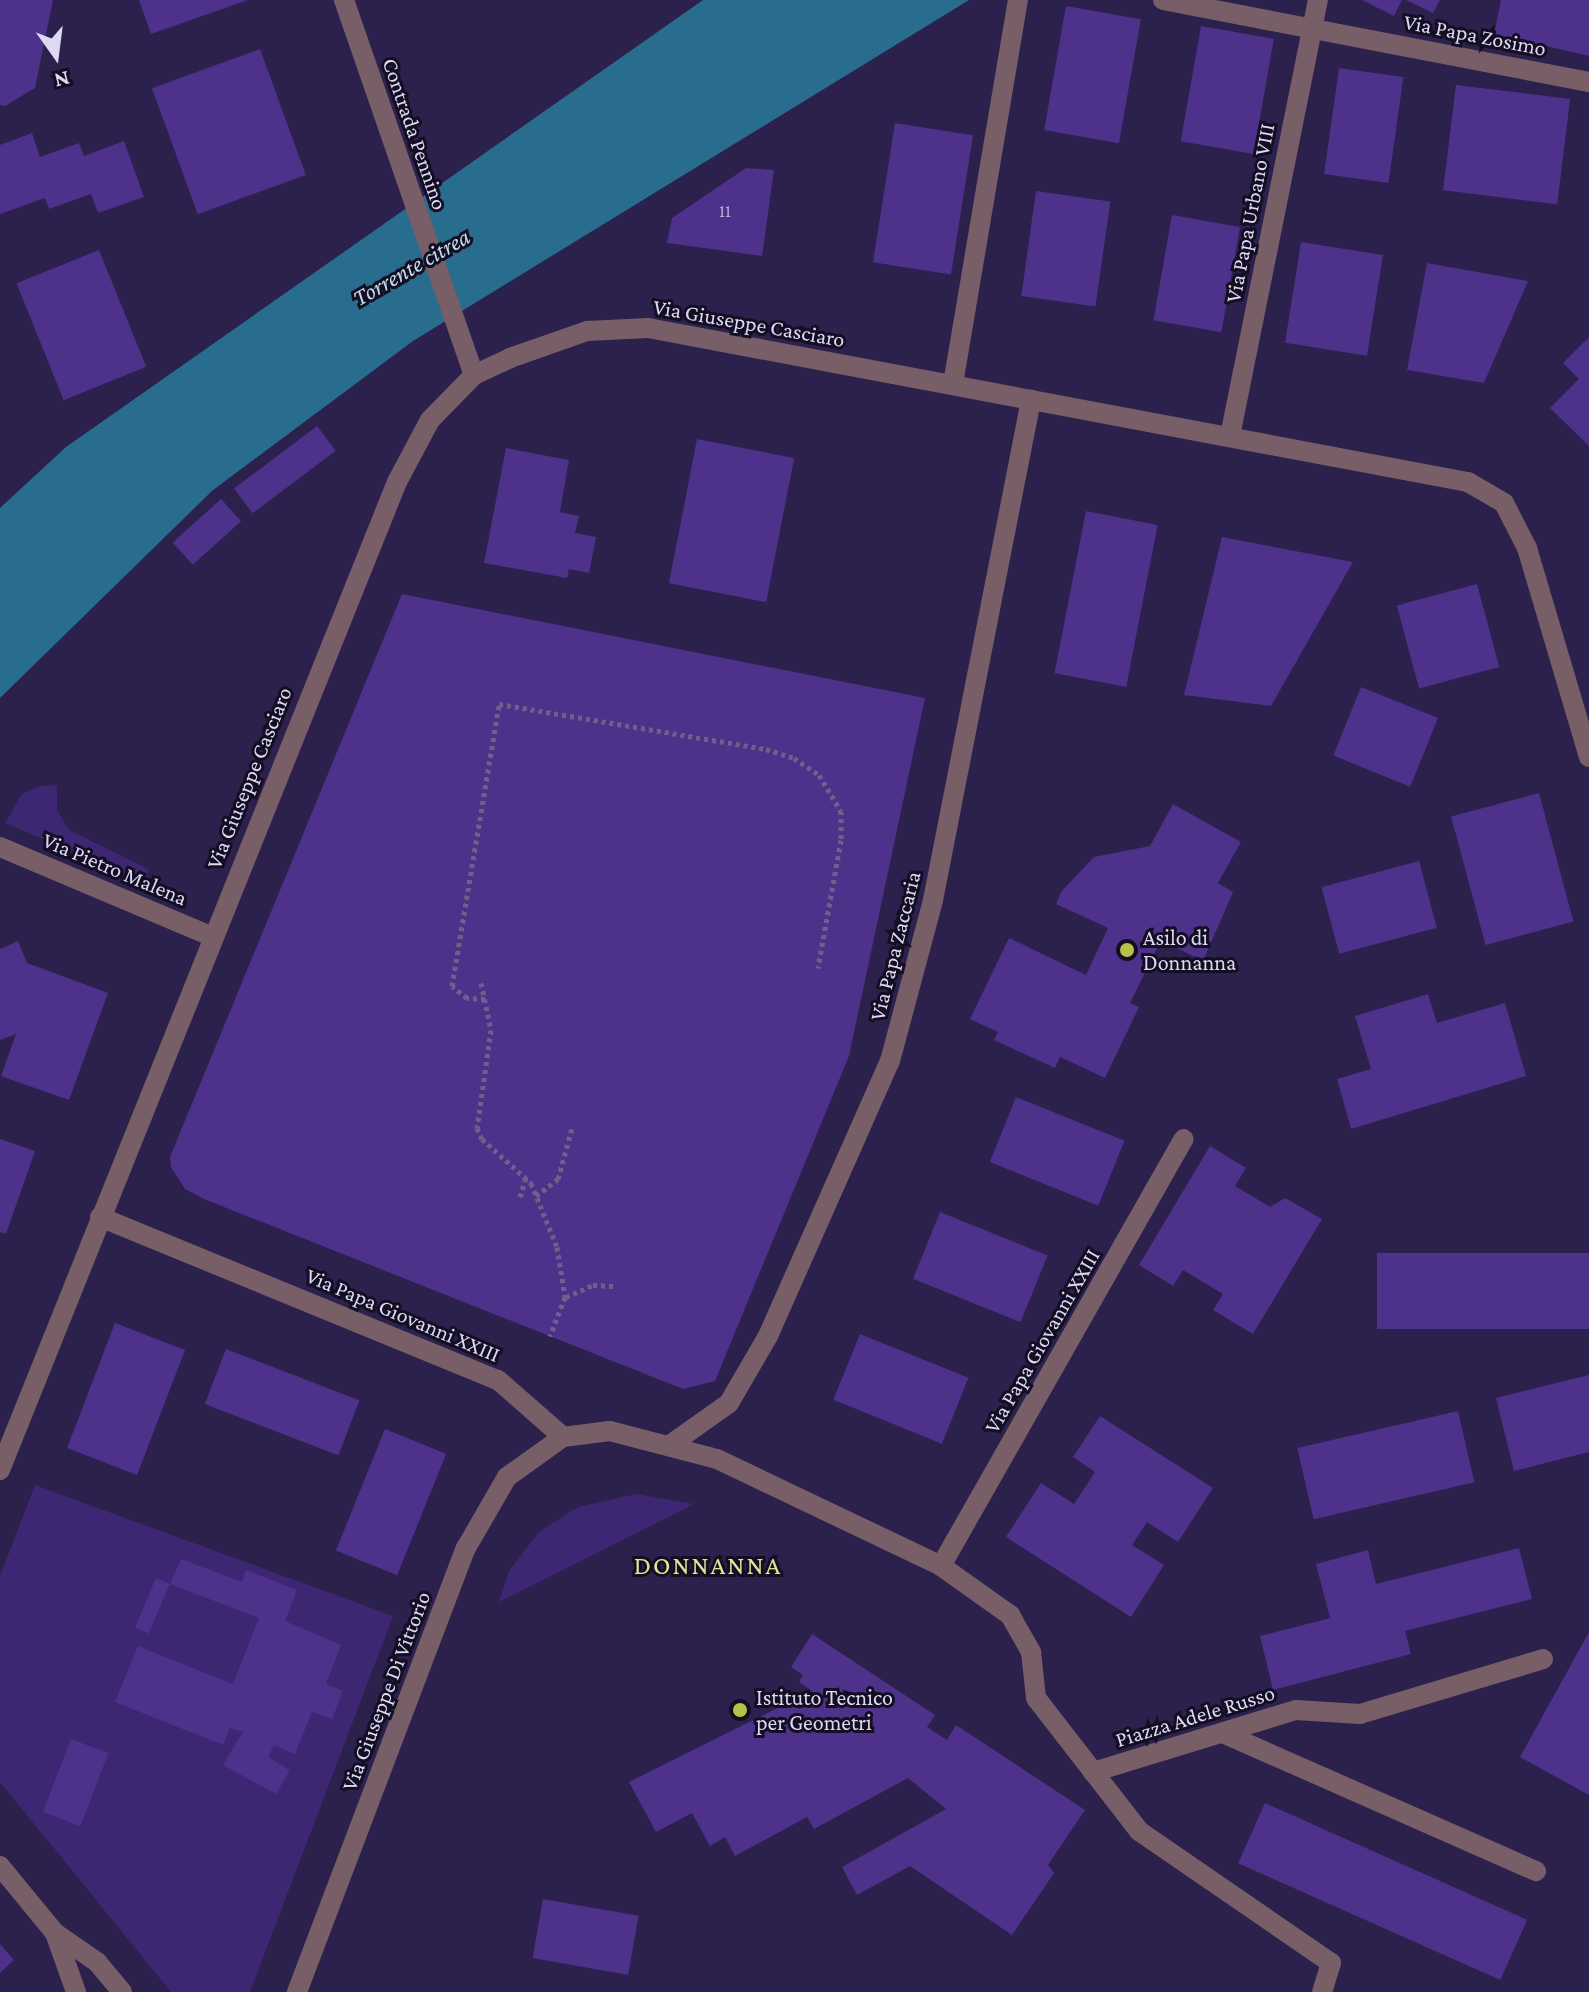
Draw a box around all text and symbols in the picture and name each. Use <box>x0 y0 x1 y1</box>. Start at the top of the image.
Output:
street label: Via Papa Zosimo <box>1402 8 1548 62</box>
north arrow <box>16 16 96 96</box>
street label: Contrada Pennino <box>377 55 453 213</box>
text: N <box>52 66 72 94</box>
street label: Via Papa Urbano VIII <box>1220 121 1280 305</box>
house number: 11 <box>719 200 731 222</box>
water label: Torrente citrea <box>347 222 475 312</box>
street label: Via Giuseppe Casciaro <box>651 293 847 353</box>
street label: Via Giuseppe Casciaro <box>200 683 298 873</box>
street label: Via Pietro Malena <box>39 827 191 911</box>
street label: Via Papa Zaccaria <box>864 869 926 1023</box>
place label: Asilo di Donnanna <box>1143 924 1236 976</box>
marker: Asilo di Donnanna <box>1118 941 1136 959</box>
street label: Via Papa Giovanni XXIII <box>979 1244 1105 1438</box>
street label: Via Papa Giovanni XXIII <box>302 1262 504 1368</box>
district label: DONNANNA <box>634 1550 782 1582</box>
street label: Via Giuseppe Di Vittorio <box>336 1588 436 1794</box>
street label: Piazza Adele Russo <box>1112 1679 1278 1753</box>
place label: Istituto Tecnico per Geometri <box>756 1684 893 1736</box>
marker: Istituto Tecnico per Geometri <box>731 1701 749 1719</box>

